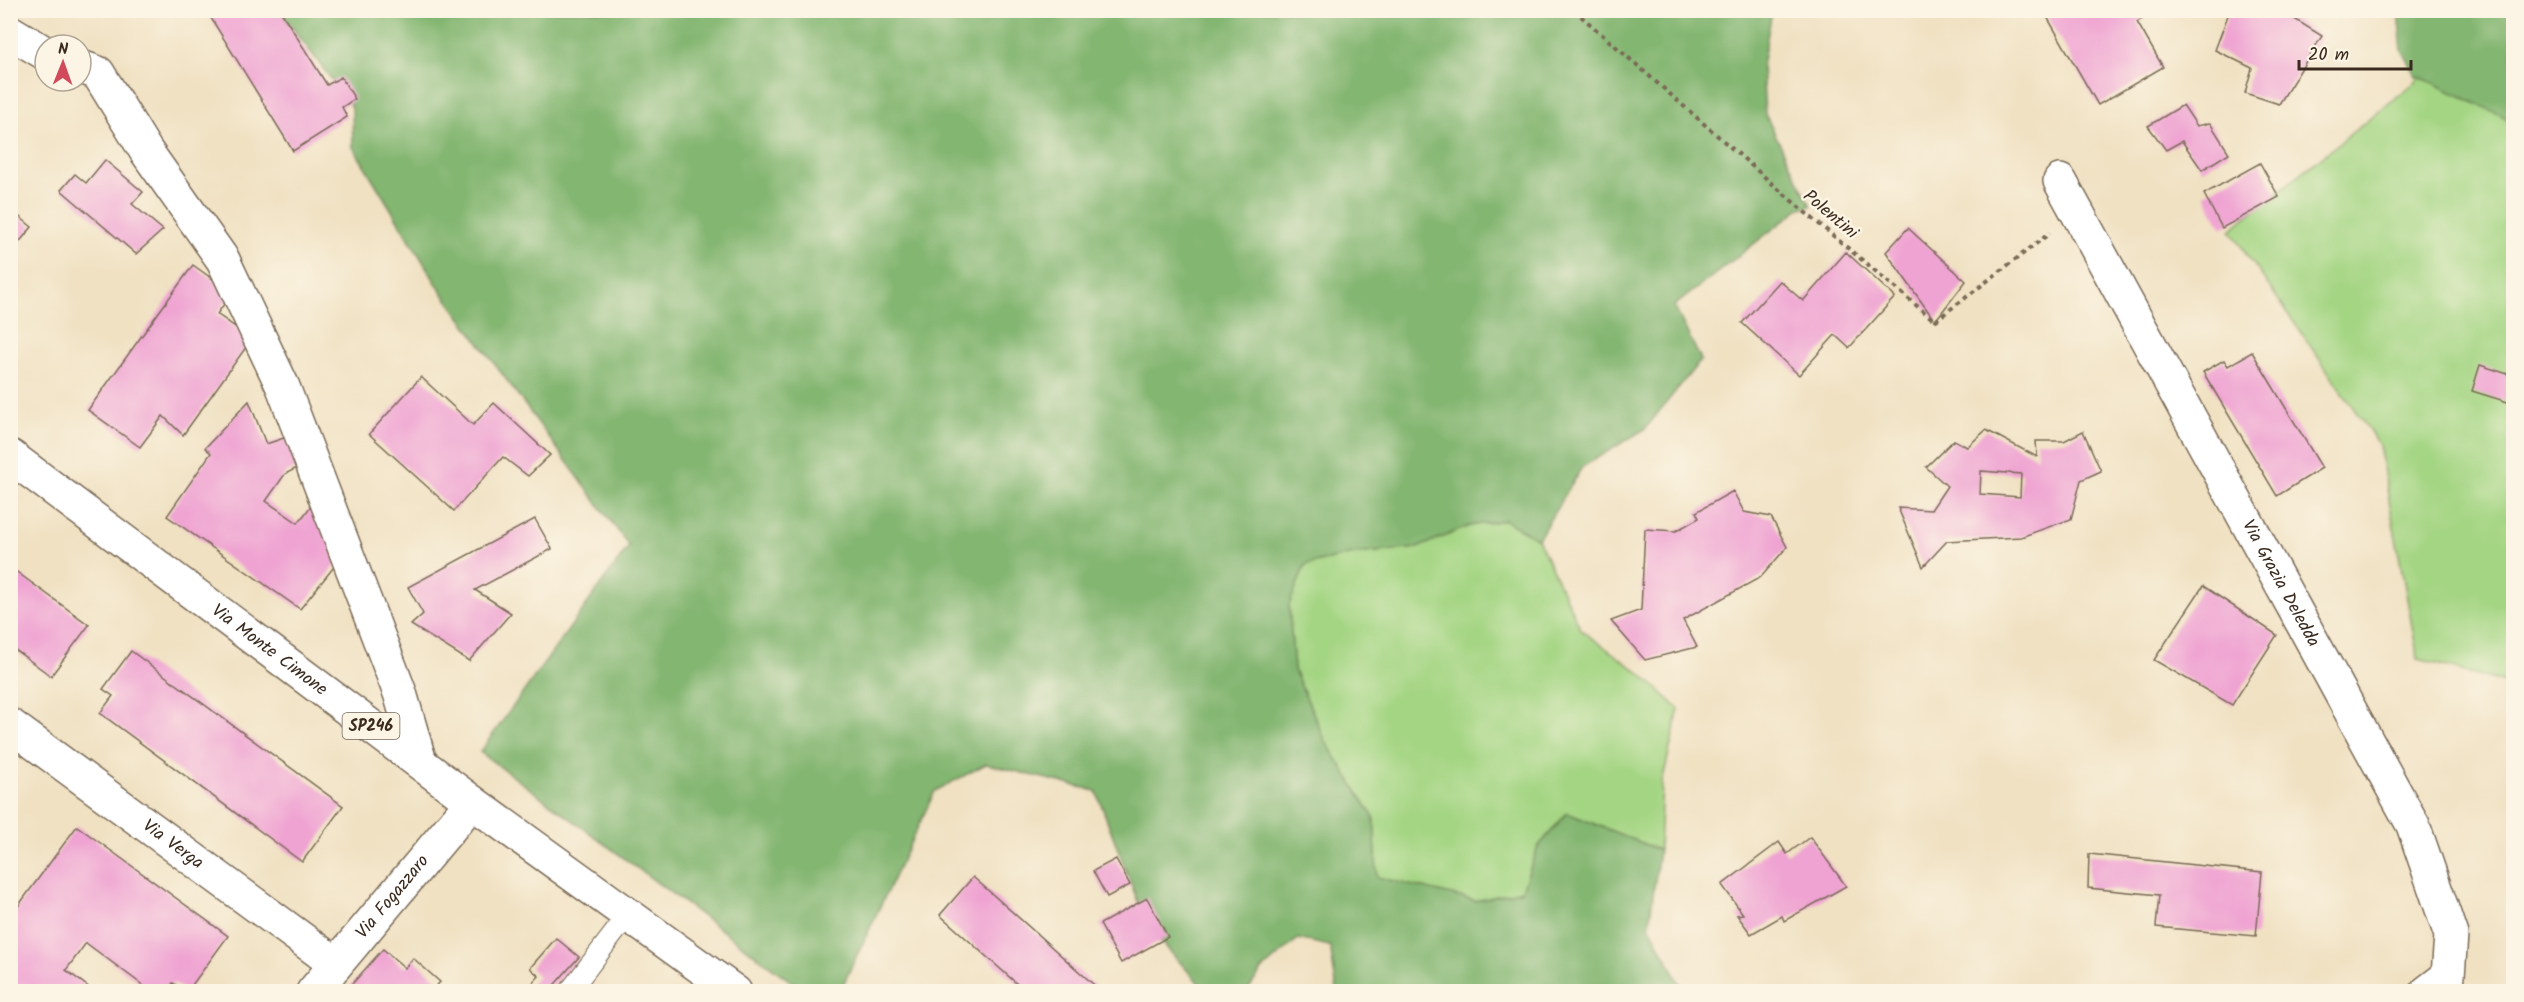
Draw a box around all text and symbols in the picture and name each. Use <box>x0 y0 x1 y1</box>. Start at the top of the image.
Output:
north arrow <box>33 33 93 93</box>
scale bar <box>2299 33 2412 71</box>
text: N <box>58 37 69 62</box>
text: 20 m <box>2308 41 2349 70</box>
street label: Polentini <box>1796 183 1865 248</box>
street label: Via Grazia Deledda <box>2234 514 2327 653</box>
street label: Via Monte Cimone <box>205 597 334 704</box>
road number: SP246 <box>342 713 400 739</box>
street label: Via Verga <box>136 812 210 877</box>
street label: Via Fogazzaro <box>349 848 437 946</box>

